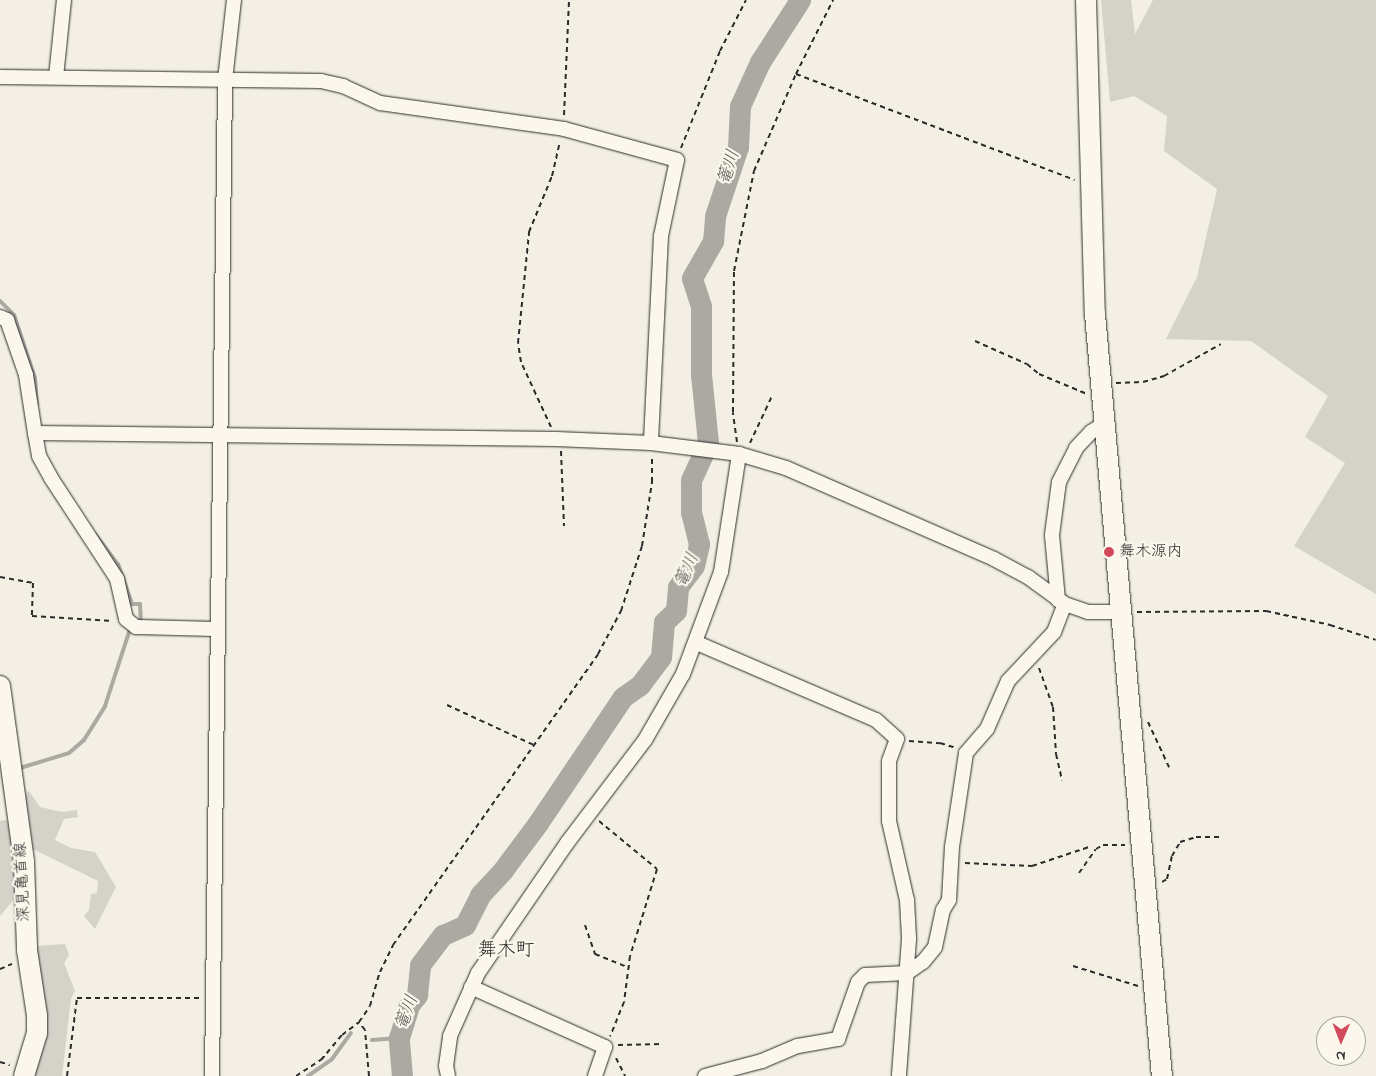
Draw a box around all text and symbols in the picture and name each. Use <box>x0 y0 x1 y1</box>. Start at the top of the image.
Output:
water label: 篭川 <box>714 148 746 188</box>
place label: 舞木源内 <box>1119 542 1183 562</box>
marker: 舞木源内 <box>1103 546 1115 558</box>
water label: 篭川 <box>671 550 705 592</box>
street label: 深見亀首線 <box>11 842 35 922</box>
district label: 舞木町 <box>478 940 534 962</box>
water label: 篭川 <box>392 992 424 1034</box>
north arrow <box>1316 1016 1366 1066</box>
text: N <box>1336 1045 1346 1066</box>

